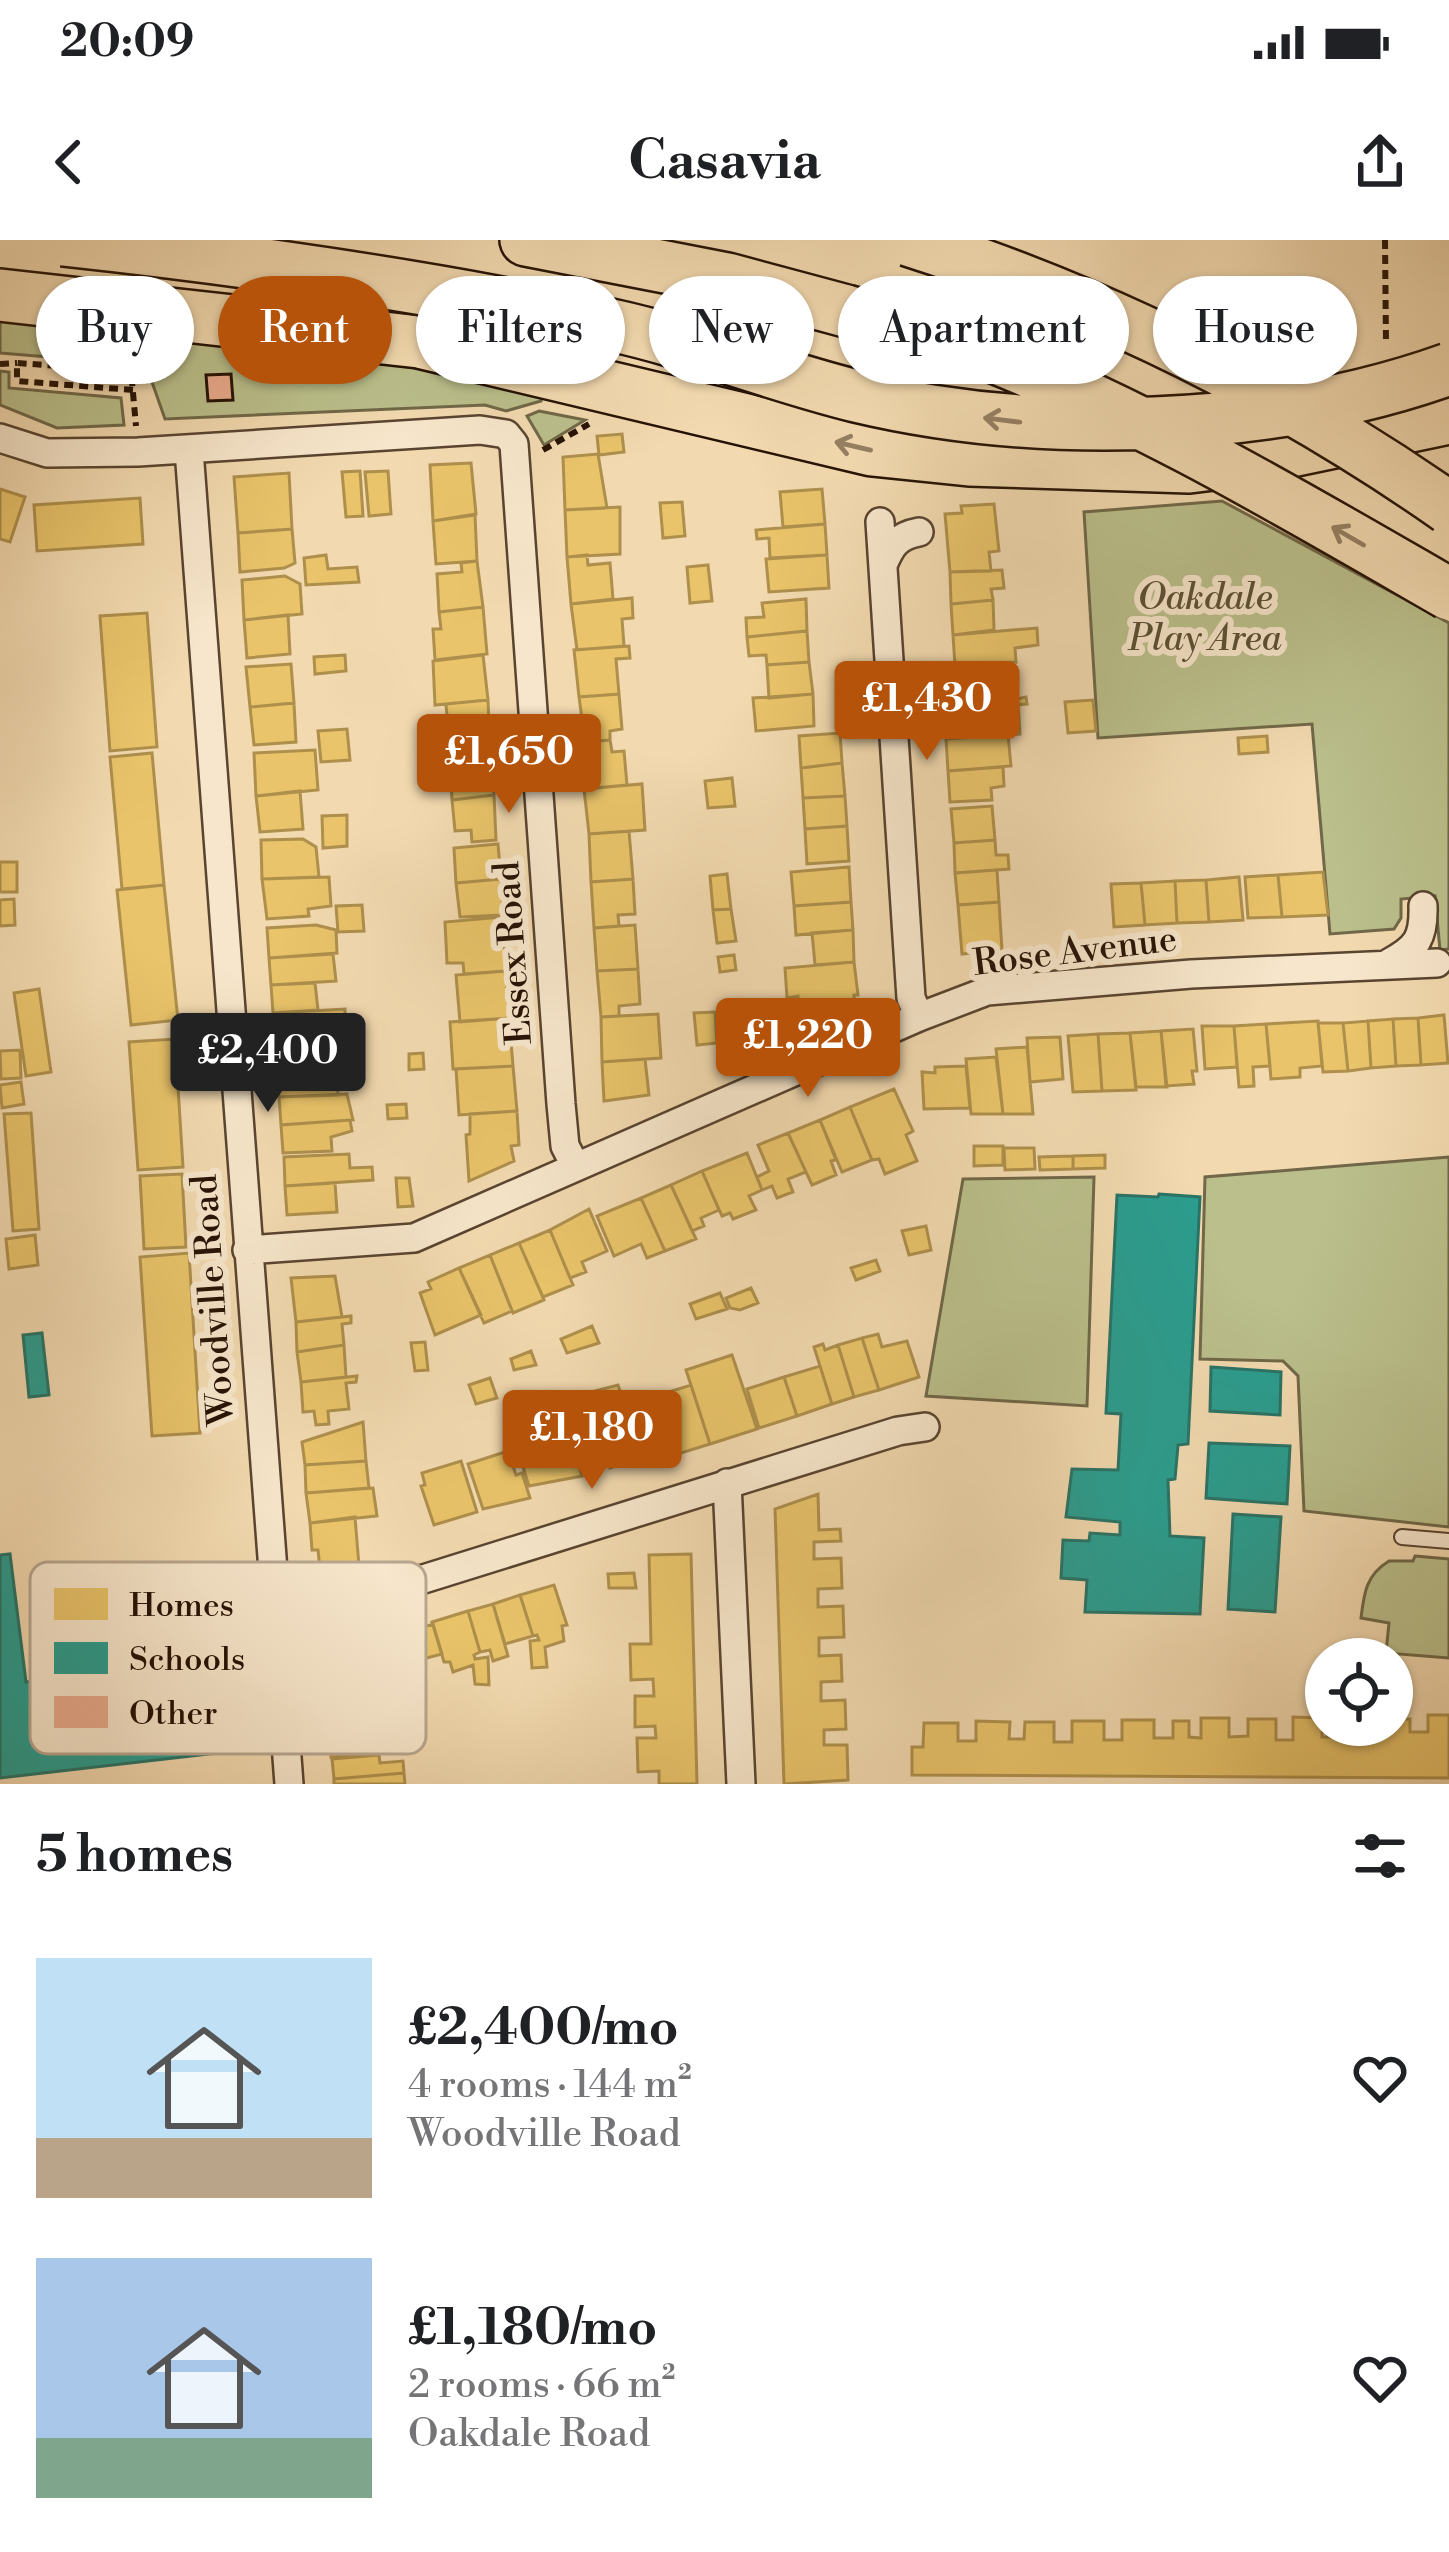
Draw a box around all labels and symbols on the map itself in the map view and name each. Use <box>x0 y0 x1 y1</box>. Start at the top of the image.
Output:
one-way arrow <box>983 409 1022 431</box>
one-way arrow <box>834 433 872 456</box>
one-way arrow <box>1331 523 1366 547</box>
park label: Oakdale Play Area <box>1128 576 1282 662</box>
pin: £1,430 <box>829 661 1025 763</box>
pin: £1,650 <box>411 714 607 816</box>
street label: Essex Road <box>485 859 543 1046</box>
street label: Rose Avenue <box>971 917 1179 987</box>
pin: £1,220 <box>710 998 906 1100</box>
pin: £2,400 <box>170 1013 366 1115</box>
street label: Woodville Road <box>183 1172 245 1428</box>
pin: £1,180 <box>494 1390 690 1492</box>
legend <box>30 1562 426 1754</box>
text: Homes <box>129 1586 234 1627</box>
text: Schools <box>129 1640 245 1681</box>
text: Other <box>129 1694 217 1735</box>

